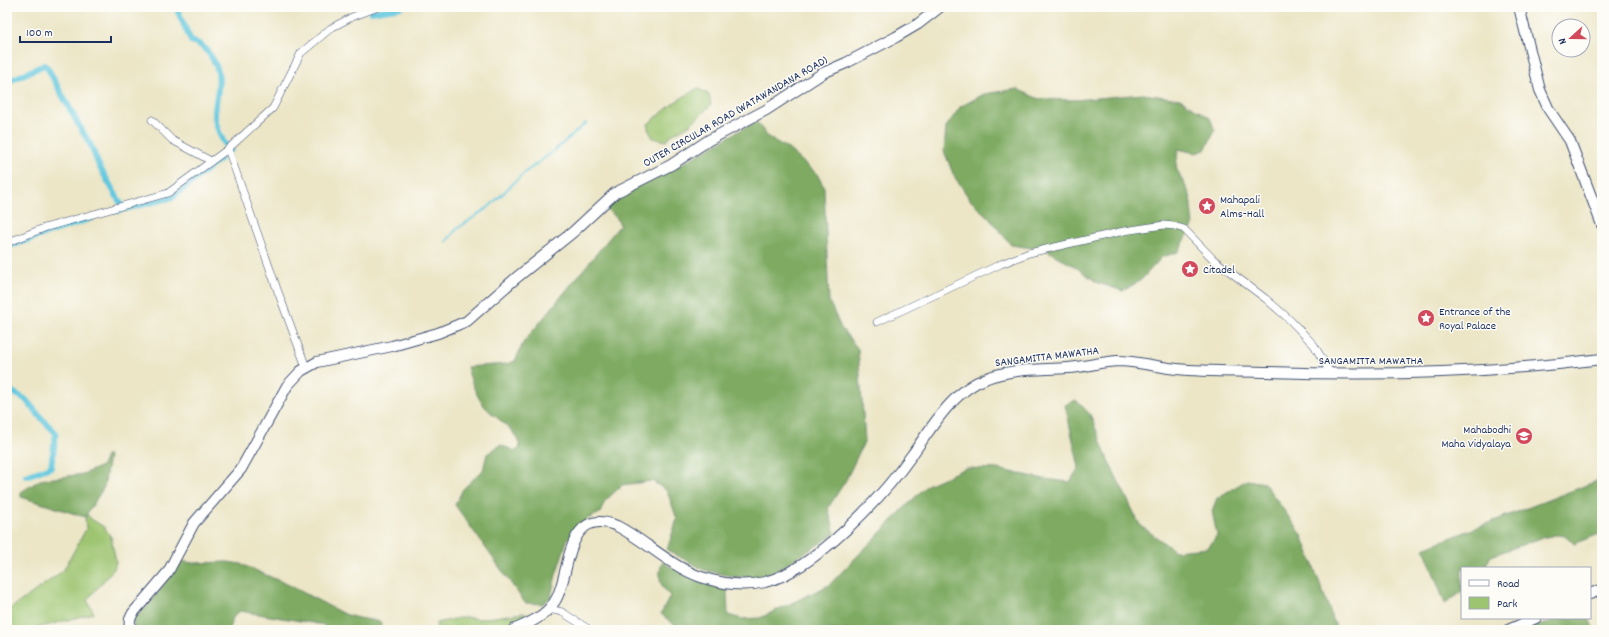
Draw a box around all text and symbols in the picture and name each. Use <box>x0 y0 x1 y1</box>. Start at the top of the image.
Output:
scale bar <box>20 18 111 44</box>
north arrow <box>1551 18 1591 58</box>
text: 100 m <box>26 25 53 42</box>
text: N <box>1555 35 1572 46</box>
street label: OUTER CIRCULAR ROAD (WATAWANDANA ROAD) <box>640 52 831 172</box>
place label: Mahapali Alms-Hall <box>1220 192 1264 223</box>
place icon: Mahapali Alms-Hall <box>1197 196 1217 216</box>
place icon: Citadel <box>1180 259 1200 279</box>
place label: Citadel <box>1203 262 1235 279</box>
place label: Entrance of the Royal Palace <box>1439 304 1510 335</box>
place icon: Entrance of the Royal Palace <box>1416 308 1436 328</box>
street label: SANGAMITTA MAWATHA <box>994 343 1101 372</box>
street label: SANGAMITTA MAWATHA <box>1319 353 1424 370</box>
place label: Mahabodhi Maha Vidyalaya <box>1441 422 1511 453</box>
school or university icon: Mahabodhi Maha Vidyalaya <box>1514 426 1534 446</box>
legend <box>1461 567 1591 619</box>
text: Road <box>1497 576 1519 593</box>
text: Park <box>1497 596 1518 613</box>

